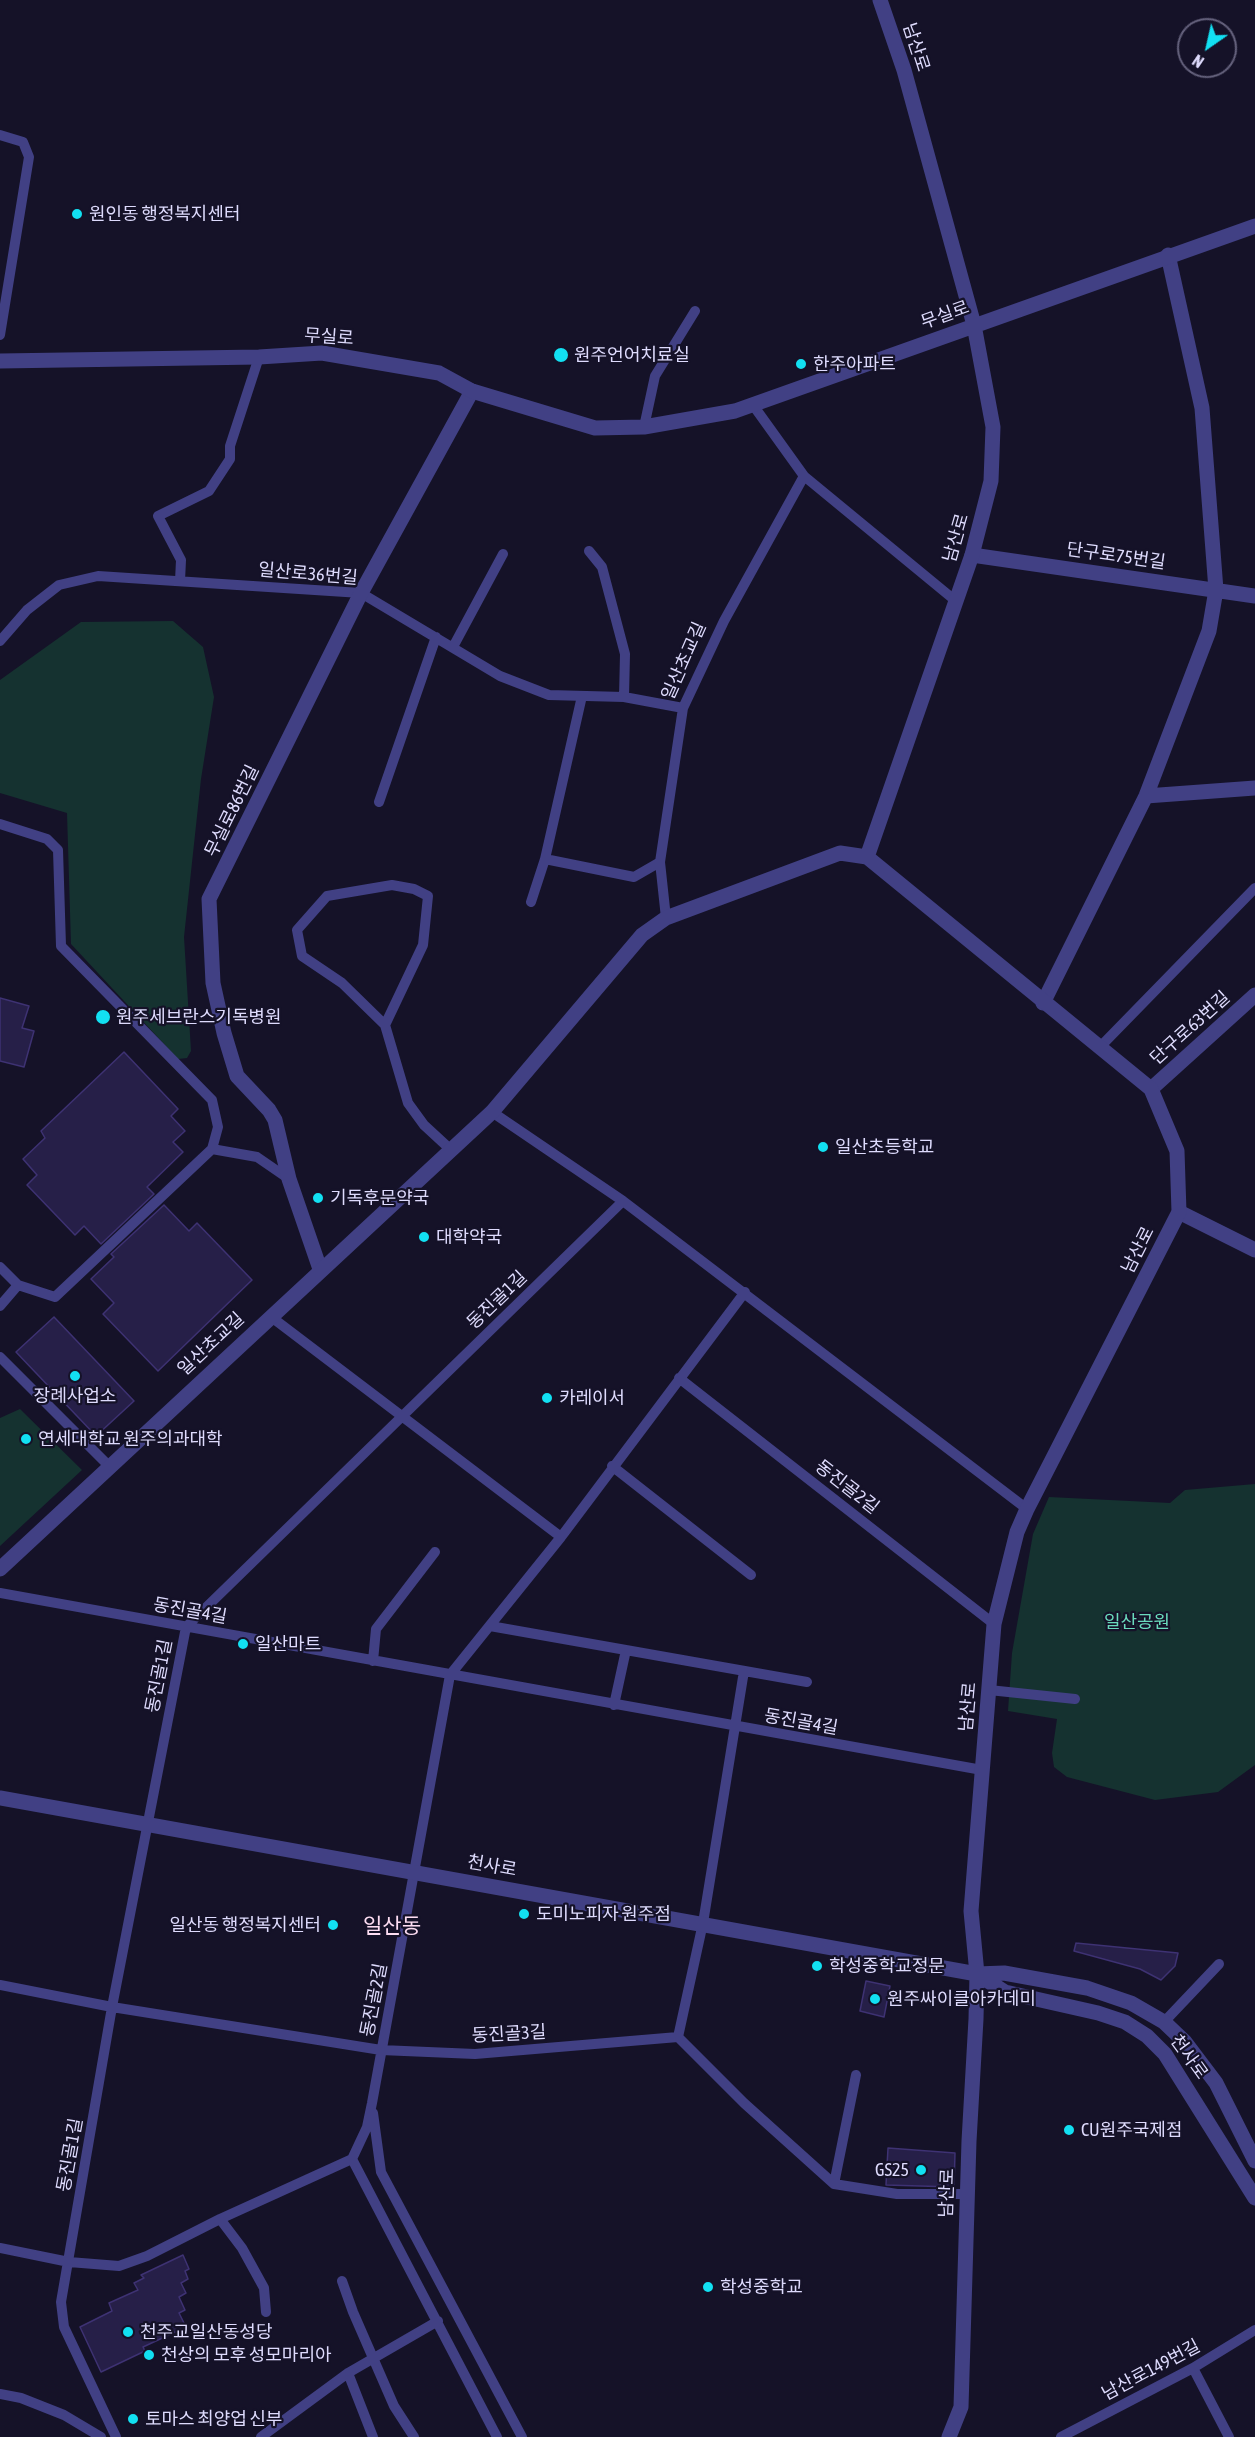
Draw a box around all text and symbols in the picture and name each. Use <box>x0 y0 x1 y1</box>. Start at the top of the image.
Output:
north arrow <box>1177 18 1237 78</box>
street label: 남산로 <box>898 20 934 74</box>
text: N <box>1189 51 1207 71</box>
place label: 원인동 행정복지센터 <box>89 203 241 225</box>
marker: 원인동 행정복지센터 <box>70 207 84 221</box>
street label: 무실로 <box>918 296 972 334</box>
street label: 무실로 <box>303 324 355 350</box>
place label: 원주언어치료실 <box>574 344 690 366</box>
marker: 원주언어치료실 <box>552 346 570 364</box>
place label: 한주아파트 <box>813 353 896 375</box>
marker: 한주아파트 <box>794 357 808 371</box>
street label: 남산로 <box>939 511 973 565</box>
street label: 단구로75번길 <box>1065 538 1167 574</box>
street label: 일산로36번길 <box>257 559 359 589</box>
street label: 일산초교길 <box>657 619 711 703</box>
street label: 무실로86번길 <box>200 761 264 861</box>
street label: 단구로63번길 <box>1146 987 1234 1069</box>
place label: 원주세브란스기독병원 <box>116 1006 282 1028</box>
marker: 원주세브란스기독병원 <box>94 1008 112 1026</box>
place label: 일산초등학교 <box>835 1136 934 1158</box>
marker: 일산초등학교 <box>816 1140 830 1154</box>
place label: 기독후문약국 <box>330 1187 429 1209</box>
marker: 기독후문약국 <box>311 1191 325 1205</box>
street label: 남산로 <box>1117 1223 1159 1277</box>
place label: 대학약국 <box>436 1226 502 1248</box>
marker: 대학약국 <box>417 1230 431 1244</box>
street label: 동진골1길 <box>463 1266 531 1334</box>
street label: 일산초교길 <box>173 1308 249 1380</box>
marker: 장례사업소 <box>68 1369 82 1383</box>
place label: 장례사업소 <box>34 1385 116 1407</box>
place label: 카레이서 <box>559 1387 625 1409</box>
marker: 카레이서 <box>540 1391 554 1405</box>
place label: 연세대학교 원주의과대학 <box>38 1428 223 1450</box>
marker: 연세대학교 원주의과대학 <box>19 1432 33 1446</box>
street label: 동진골2길 <box>811 1455 883 1519</box>
street label: 동진골4길 <box>151 1594 229 1628</box>
park label: 일산공원 <box>1104 1611 1170 1633</box>
place label: 일산마트 <box>255 1633 321 1655</box>
street label: 동진골1길 <box>141 1637 177 1715</box>
marker: 일산마트 <box>236 1637 250 1651</box>
street label: 남산로 <box>955 1681 981 1733</box>
street label: 동진골4길 <box>762 1705 840 1739</box>
street label: 천사로 <box>466 1851 518 1881</box>
place label: 도미노피자 원주점 <box>536 1903 671 1925</box>
marker: 도미노피자 원주점 <box>517 1907 531 1921</box>
district label: 일산동 <box>363 1913 421 1939</box>
place label: 일산동 행정복지센터 <box>169 1914 321 1936</box>
marker: 일산동 행정복지센터 <box>326 1918 340 1932</box>
place label: 학성중학교정문 <box>829 1955 945 1977</box>
marker: 학성중학교정문 <box>810 1959 824 1973</box>
street label: 동진골2길 <box>356 1961 392 2039</box>
place label: 원주싸이클아카데미 <box>887 1988 1036 2010</box>
marker: 원주싸이클아카데미 <box>868 1992 882 2006</box>
street label: 동진골3길 <box>471 2021 547 2047</box>
street label: 천사로 <box>1166 2031 1212 2083</box>
street label: 동진골1길 <box>53 2116 87 2194</box>
place label: CU원주국제점 <box>1081 2119 1183 2141</box>
marker: CU원주국제점 <box>1062 2123 1076 2137</box>
place label: GS25 <box>875 2159 909 2181</box>
marker: GS25 <box>914 2163 928 2177</box>
street label: 남산로 <box>935 2168 959 2218</box>
place label: 학성중학교 <box>720 2276 803 2298</box>
marker: 학성중학교 <box>701 2280 715 2294</box>
place label: 천주교일산동성당 <box>140 2321 272 2343</box>
marker: 천주교일산동성당 <box>121 2325 135 2339</box>
street label: 남산로149번길 <box>1098 2335 1204 2405</box>
place label: 천상의 모후 성모마리아 <box>161 2344 332 2366</box>
marker: 천상의 모후 성모마리아 <box>142 2348 156 2362</box>
place label: 토마스 최양업 신부 <box>145 2408 282 2430</box>
marker: 토마스 최양업 신부 <box>126 2412 140 2426</box>

